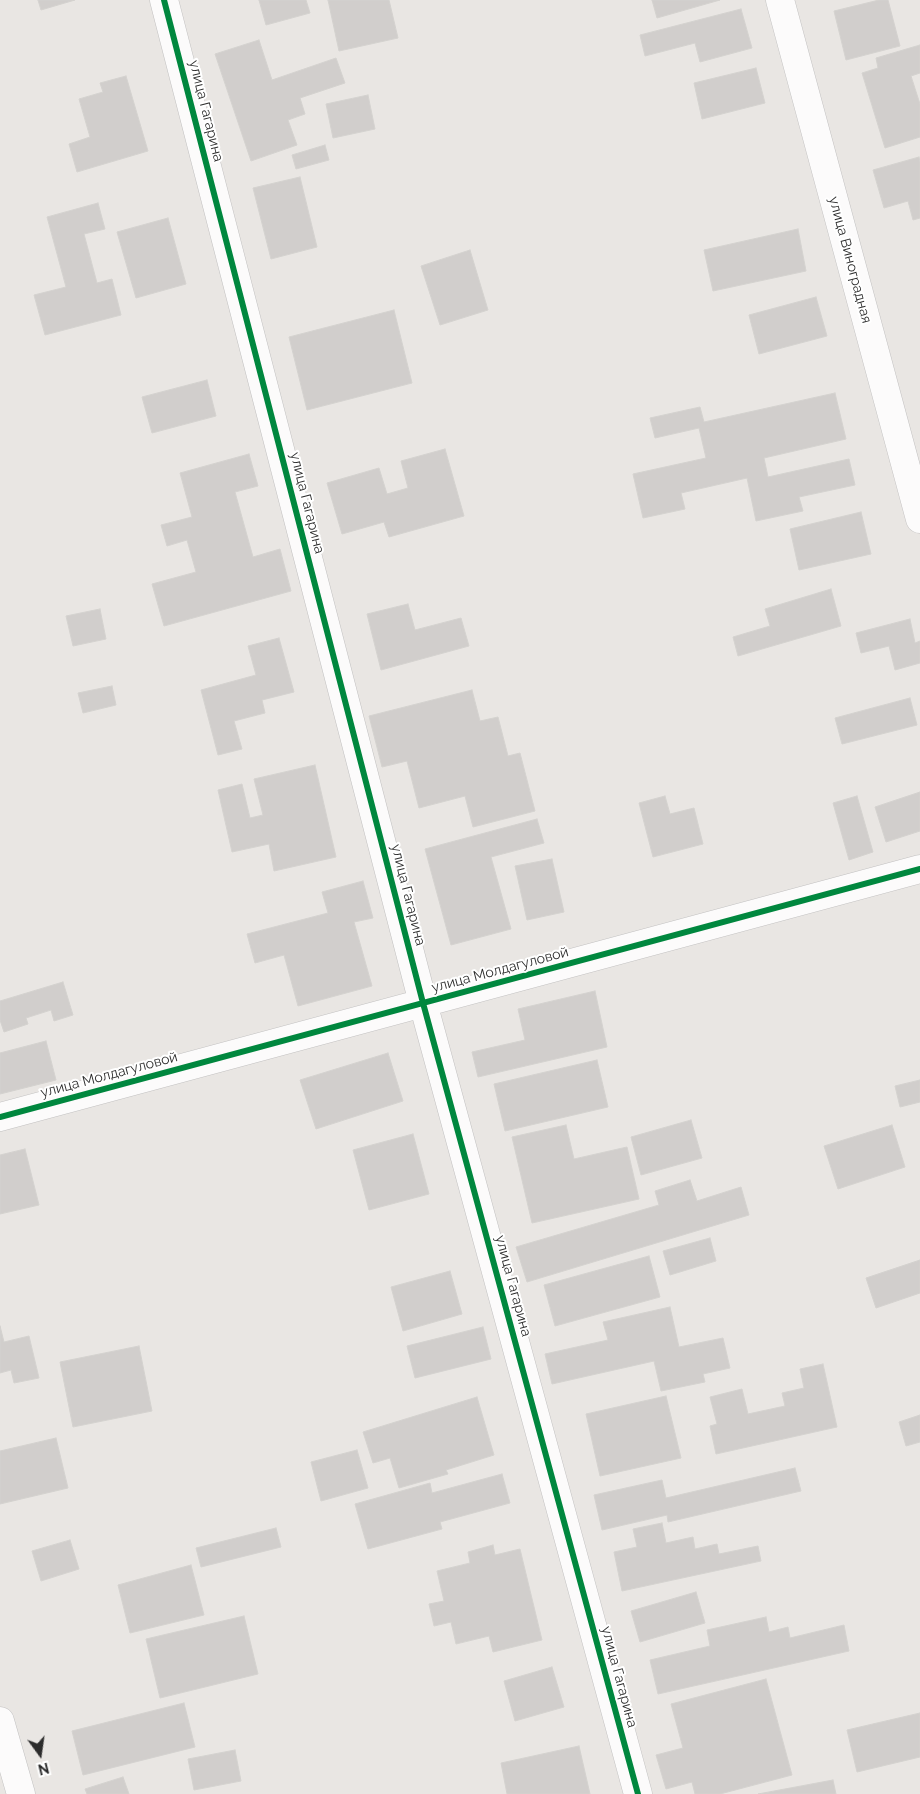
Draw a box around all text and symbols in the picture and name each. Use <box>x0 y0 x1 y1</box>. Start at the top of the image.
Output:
street label: улица Гагарина <box>185 58 227 164</box>
street label: улица Виноградная <box>825 195 875 325</box>
street label: улица Гагарина <box>286 450 328 556</box>
street label: улица Гагарина <box>387 842 429 948</box>
street label: улица Молдагуловой <box>430 944 570 996</box>
street label: улица Молдагуловой <box>39 1049 179 1101</box>
street label: улица Гагарина <box>491 1234 535 1338</box>
street label: улица Гагарина <box>597 1625 641 1729</box>
north arrow <box>15 1729 65 1779</box>
text: N <box>37 1759 51 1778</box>

